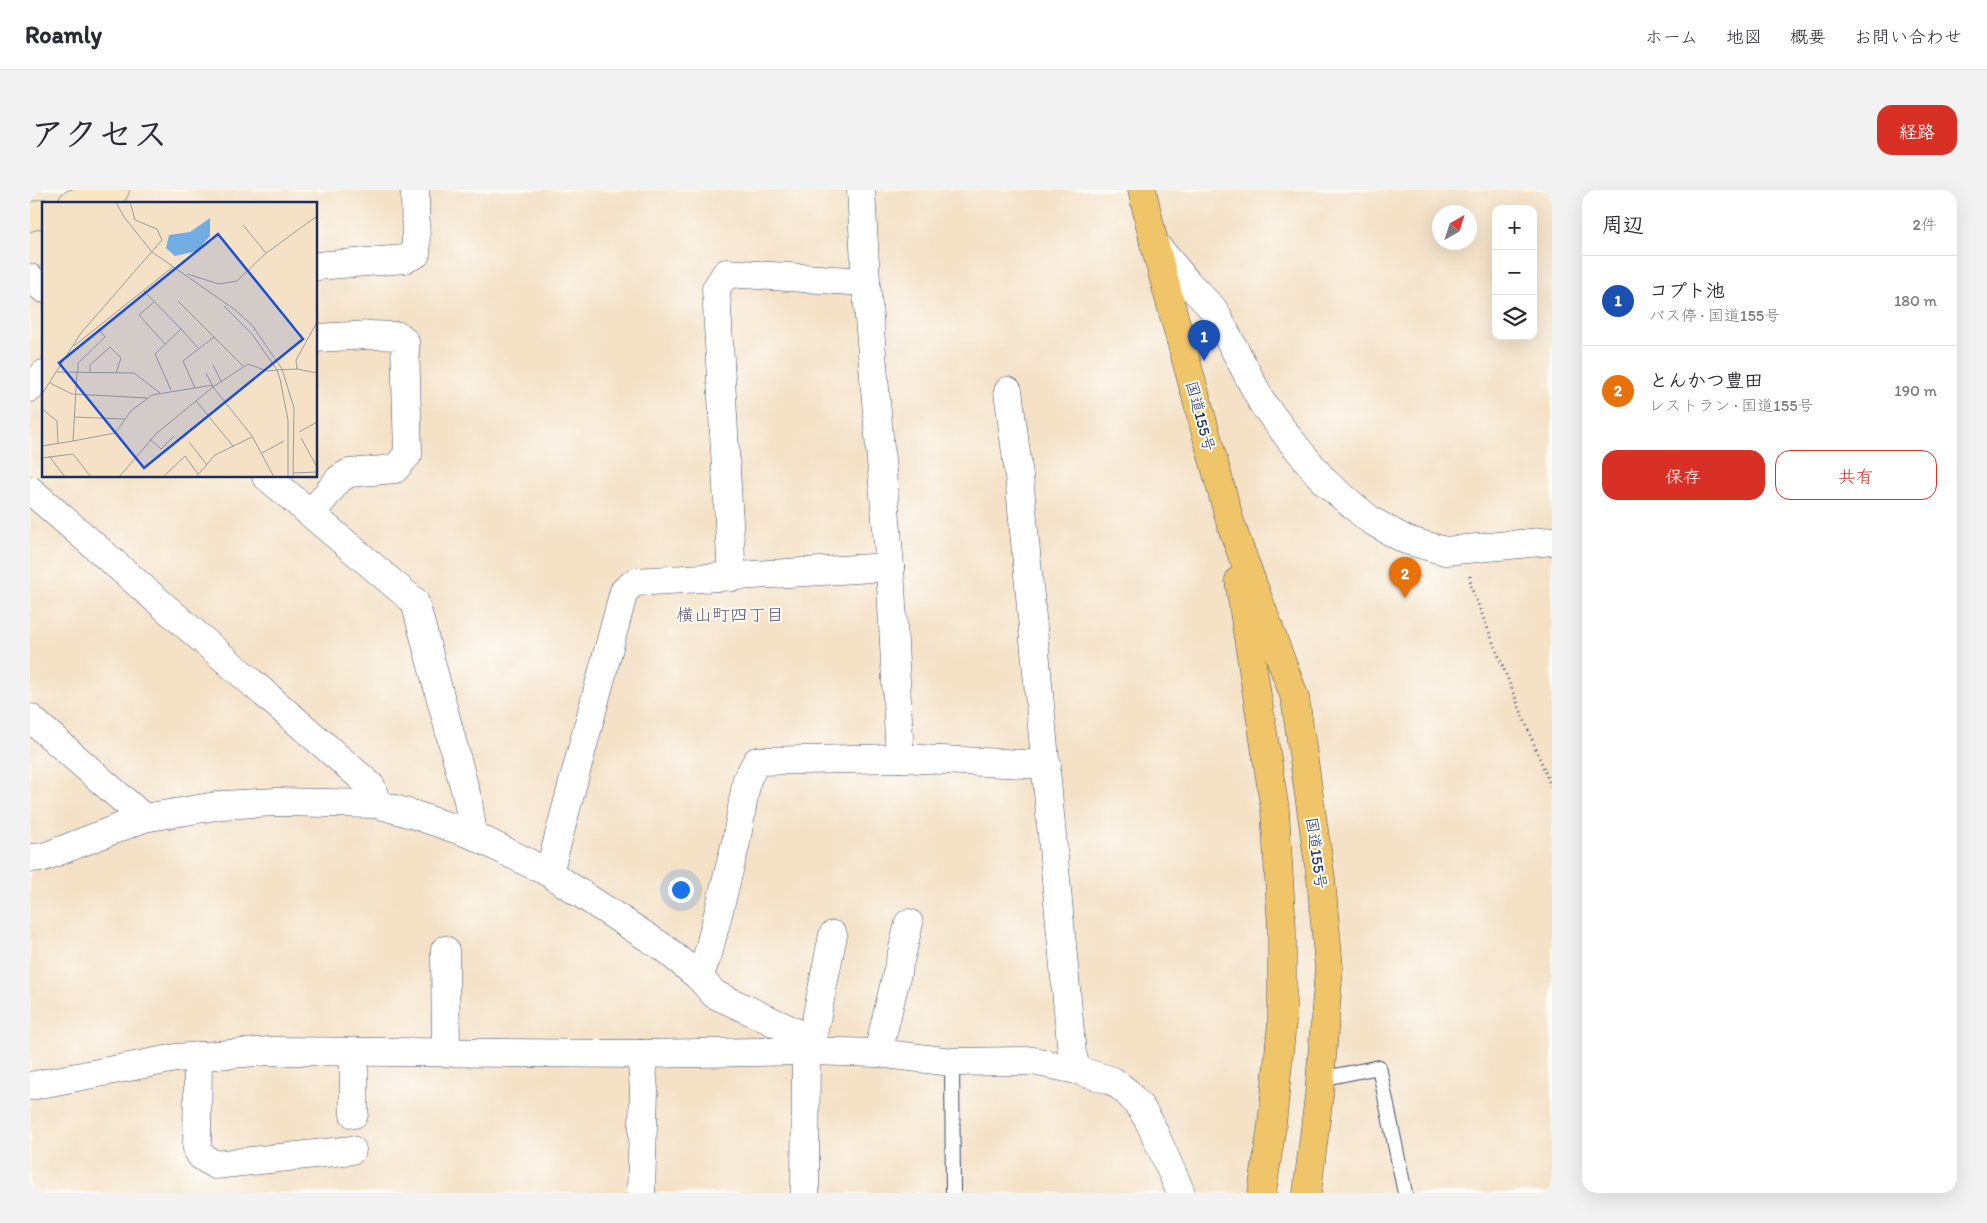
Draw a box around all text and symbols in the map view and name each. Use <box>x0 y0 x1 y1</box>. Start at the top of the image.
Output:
text: Roamly <box>25 20 102 49</box>
text: ホーム <box>1645 26 1698 48</box>
text: 地図 <box>1726 26 1762 48</box>
text: 概要 <box>1790 26 1826 48</box>
text: お問い合わせ <box>1854 26 1962 48</box>
button: 経路 <box>1877 105 1957 155</box>
text: アクセス <box>30 113 168 155</box>
inset map <box>42 202 318 478</box>
north arrow <box>1432 205 1477 250</box>
map controls <box>1492 205 1537 340</box>
button: + <box>1492 205 1537 250</box>
text: 周辺 <box>1602 212 1644 237</box>
text: 2件 <box>1913 215 1937 234</box>
button: − <box>1492 250 1537 295</box>
text: コプト池 <box>1649 279 1725 302</box>
text: 1 <box>1614 291 1622 310</box>
text: 180 m <box>1894 291 1937 310</box>
button: layers <box>1492 295 1537 340</box>
text: バス停 · 国道155号 <box>1649 306 1780 325</box>
pin: 1 <box>1188 320 1220 361</box>
text: とんかつ豊田 <box>1649 369 1763 392</box>
street label: 国道155号 <box>1182 379 1219 453</box>
text: 2 <box>1614 381 1622 400</box>
text: 190 m <box>1894 381 1937 400</box>
text: レストラン · 国道155号 <box>1649 396 1814 415</box>
button: 保存 <box>1602 450 1765 500</box>
button: 共有 <box>1775 450 1937 500</box>
pin: 2 <box>1389 557 1421 598</box>
district label: 横山町四丁目 <box>676 604 784 626</box>
street label: 国道155号 <box>1302 816 1331 890</box>
your location <box>668 877 694 903</box>

